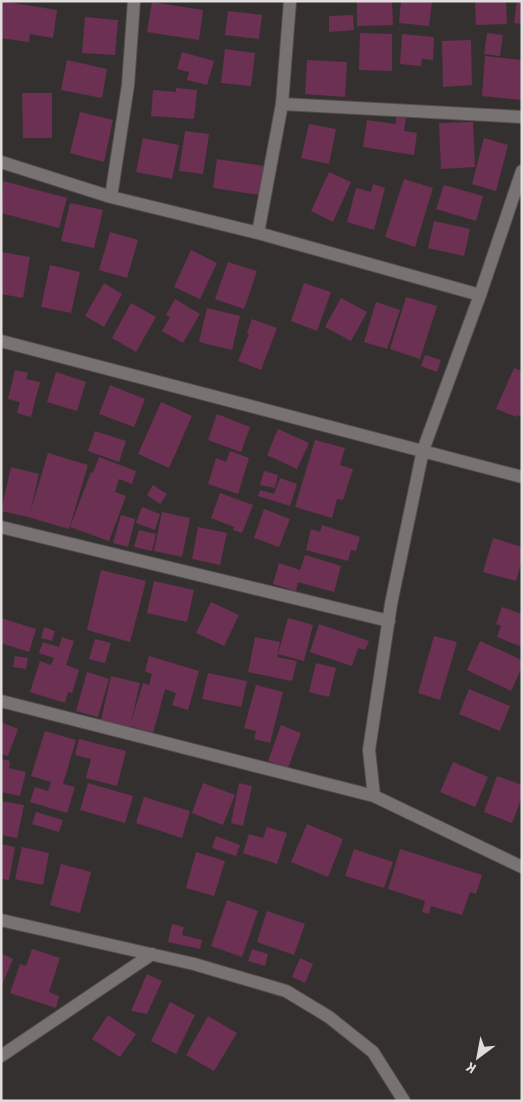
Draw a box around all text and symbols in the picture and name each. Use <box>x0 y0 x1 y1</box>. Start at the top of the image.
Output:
north arrow <box>453 1032 503 1082</box>
text: K <box>461 1057 480 1080</box>

